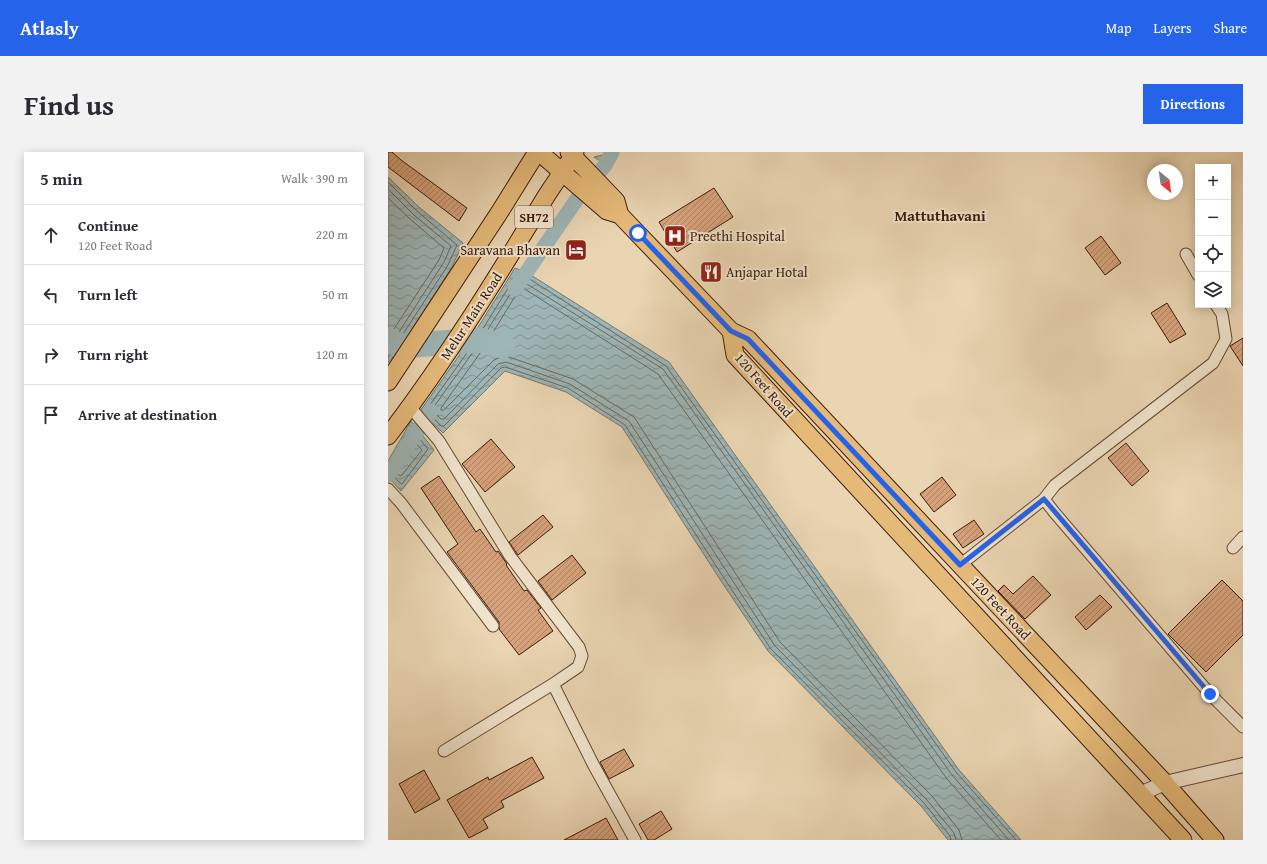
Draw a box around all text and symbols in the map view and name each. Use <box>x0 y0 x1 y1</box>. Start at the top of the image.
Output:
text: Atlasly <box>20 14 79 42</box>
text: Map <box>1106 18 1132 38</box>
text: Layers <box>1154 18 1192 38</box>
text: Share <box>1214 18 1247 38</box>
text: Find us <box>24 84 114 125</box>
button: Directions <box>1143 84 1243 124</box>
north arrow <box>1147 164 1183 200</box>
map controls <box>1195 164 1231 308</box>
button: + <box>1195 164 1231 200</box>
text: 5 min <box>40 166 82 191</box>
text: Walk · 390 m <box>281 169 348 188</box>
button: − <box>1195 200 1231 236</box>
district label: Mattuthavani <box>894 205 986 226</box>
road number: SH72 <box>515 206 553 228</box>
text: Continue <box>78 215 139 236</box>
hospital icon: Preethi Hospital <box>662 223 688 249</box>
icon: ahead <box>40 224 62 246</box>
route start <box>629 224 647 242</box>
text: 220 m <box>316 225 348 244</box>
place label: Preethi Hospital <box>690 226 785 246</box>
text: 120 Feet Road <box>78 236 152 255</box>
button: locate <box>1195 236 1231 272</box>
hotel icon: Saravana Bhavan <box>563 237 589 263</box>
place label: Saravana Bhavan <box>460 240 560 260</box>
restaurant icon: Anjapar Hotal <box>698 259 724 285</box>
place label: Anjapar Hotal <box>726 262 808 282</box>
street label: Melur Main Road <box>435 268 507 364</box>
button: layers <box>1195 272 1231 308</box>
icon: left <box>40 284 62 306</box>
text: Turn left <box>78 284 137 305</box>
text: 50 m <box>322 285 348 304</box>
icon: right <box>40 344 62 366</box>
text: Turn right <box>78 344 149 365</box>
text: 120 m <box>316 345 348 364</box>
street label: 120 Feet Road <box>730 348 798 422</box>
icon: arrive <box>40 404 62 426</box>
text: Arrive at destination <box>78 404 217 425</box>
street label: 120 Feet Road <box>966 572 1036 644</box>
route end <box>1201 685 1219 703</box>

